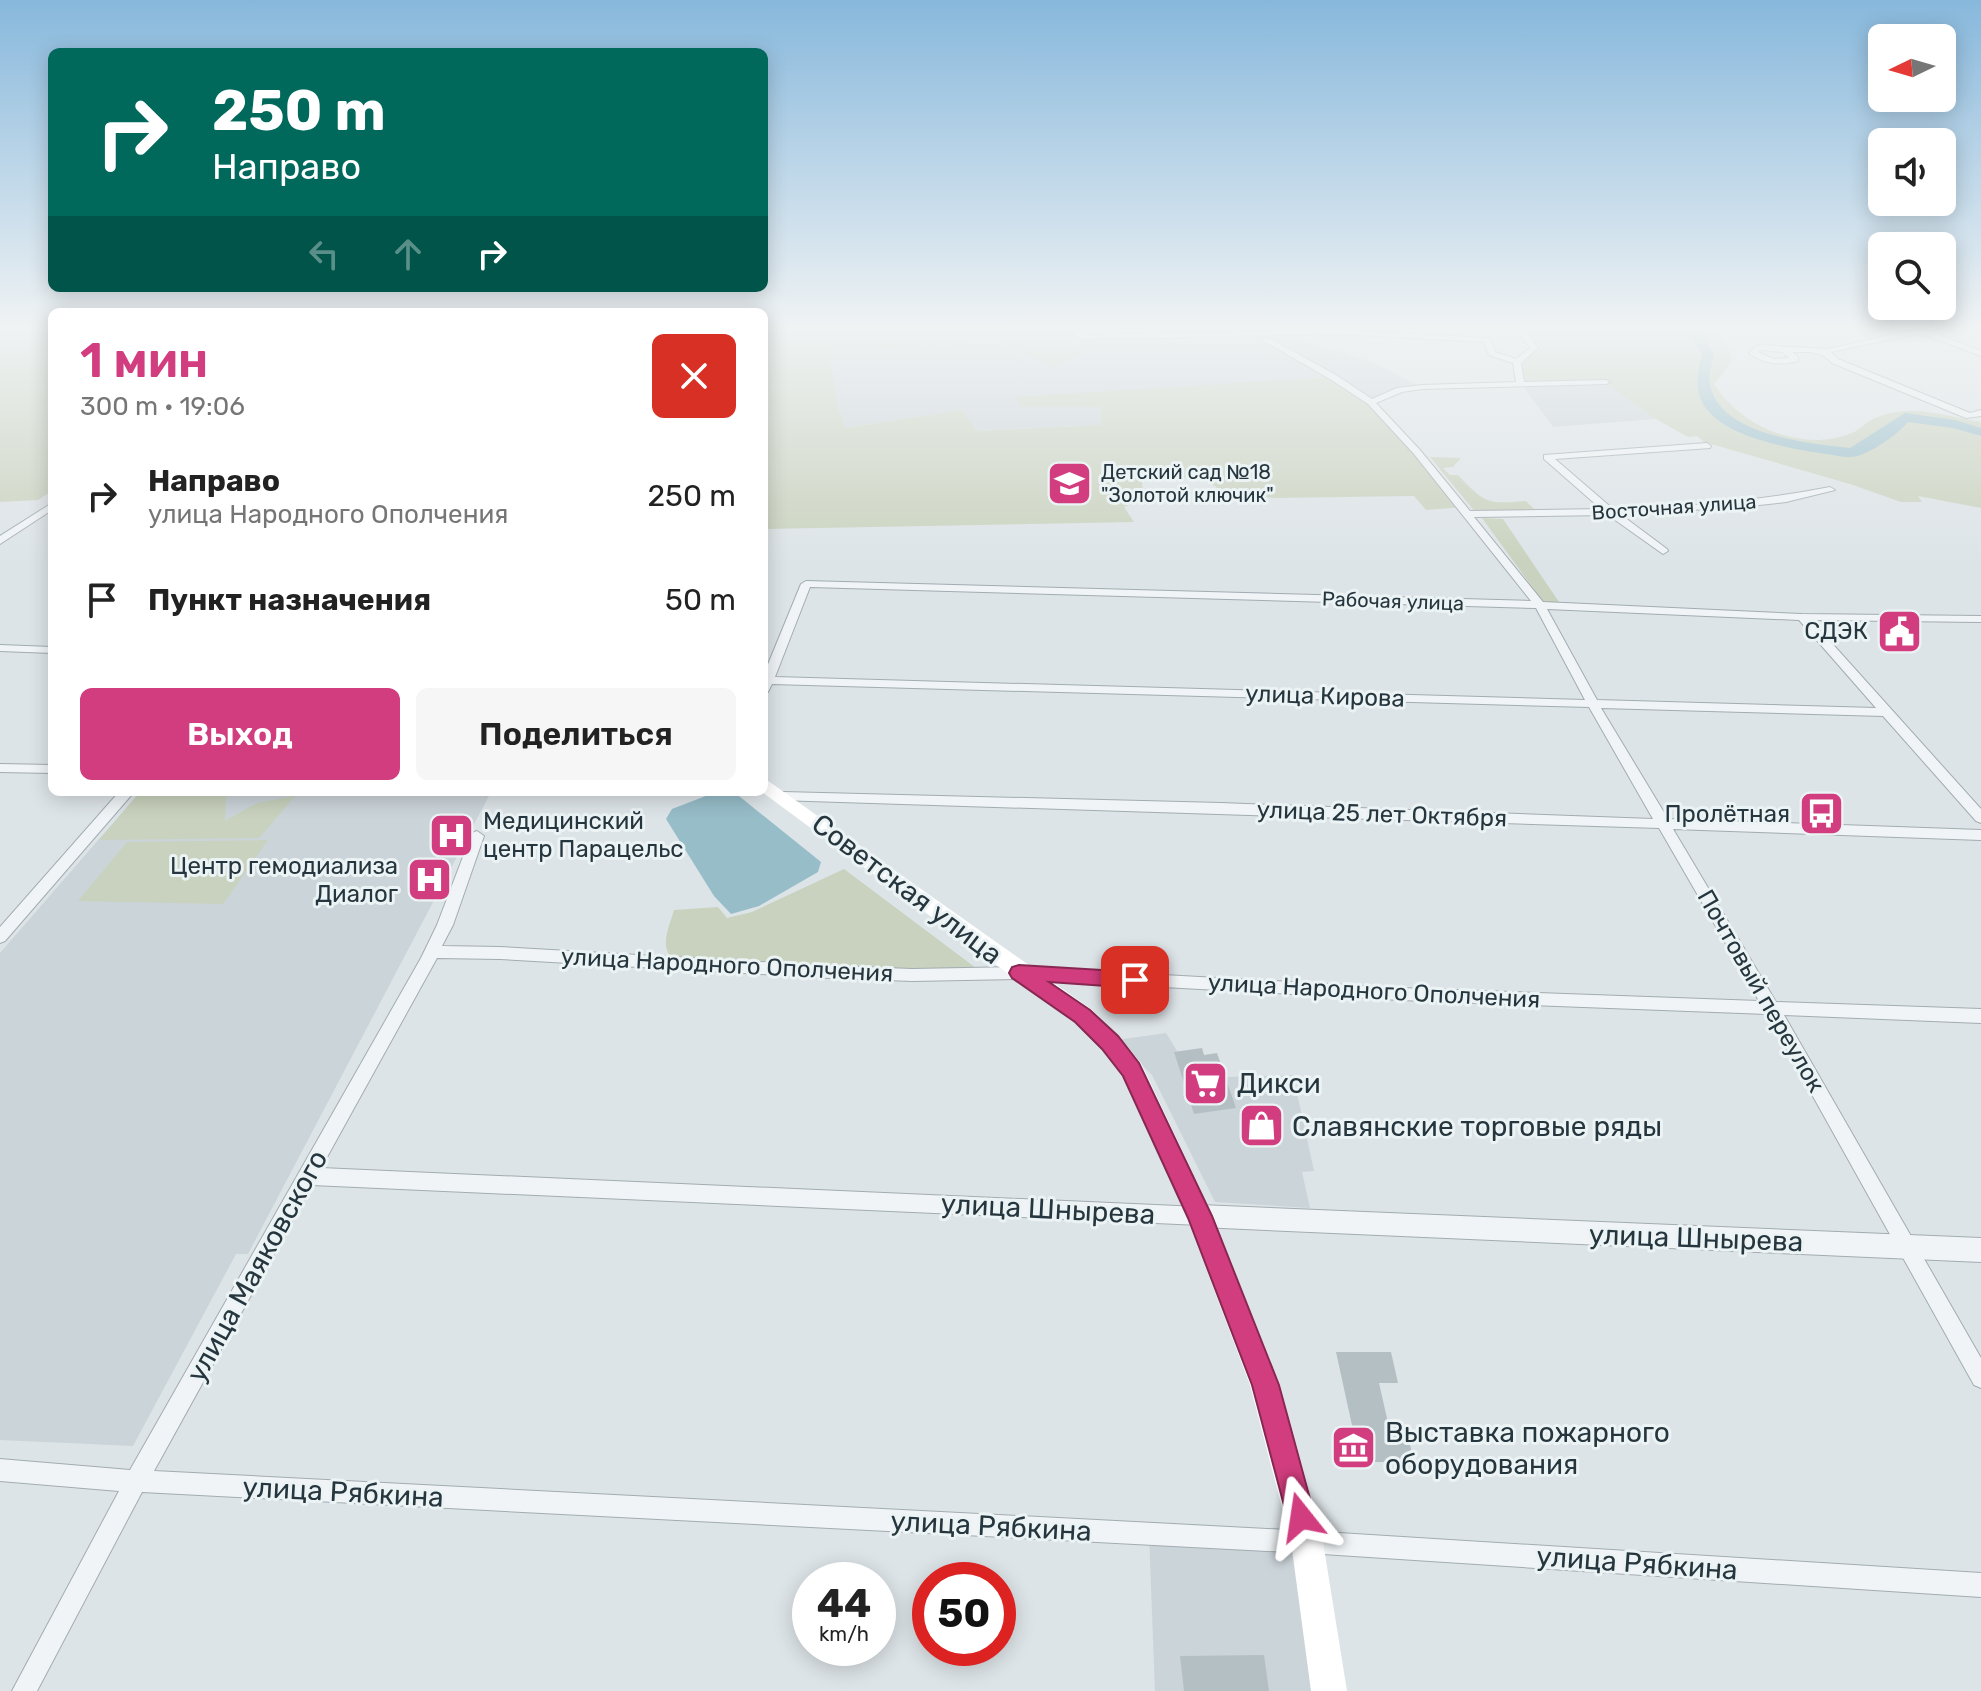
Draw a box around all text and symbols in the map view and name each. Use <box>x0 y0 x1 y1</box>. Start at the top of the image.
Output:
north arrow <box>1868 24 1956 112</box>
map controls <box>1868 24 1956 320</box>
text: 250 m <box>212 78 386 144</box>
icon: right <box>80 80 184 184</box>
button: sound <box>1868 128 1956 216</box>
text: Направо <box>212 145 361 188</box>
icon: left <box>302 232 346 276</box>
icon: ahead <box>386 232 430 276</box>
icon: right <box>470 232 514 276</box>
button: search <box>1868 232 1956 320</box>
text: 1 мин <box>80 332 208 389</box>
button: close <box>652 334 736 418</box>
text: 300 m · 19:06 <box>80 391 245 422</box>
school or university icon: Детский сад №18 "Золотой ключик" <box>1046 460 1094 508</box>
place label: Детский сад №18 "Золотой ключик" <box>1101 460 1274 507</box>
text: Направо <box>148 463 280 499</box>
icon: right <box>80 474 124 518</box>
text: 250 m <box>648 478 736 514</box>
street label: Восточная улица <box>1591 489 1757 525</box>
text: улица Народного Ополчения <box>148 499 509 530</box>
icon: arrive <box>80 578 124 622</box>
text: Пункт назначения <box>148 582 431 618</box>
text: 50 m <box>665 582 736 618</box>
street label: Рабочая улица <box>1321 587 1465 615</box>
public building icon: СДЭК <box>1875 607 1923 655</box>
place label: СДЭК <box>1804 617 1868 645</box>
street label: улица Кирова <box>1245 679 1405 713</box>
button: Выход <box>80 688 400 780</box>
button: Поделиться <box>416 688 736 780</box>
bus stop icon: Пролётная <box>1797 790 1845 838</box>
street label: улица 25 лет Октября <box>1256 796 1508 832</box>
place label: Пролётная <box>1664 800 1790 828</box>
place label: Медицинский центр Парацельс <box>483 807 684 863</box>
street label: Советская улица <box>806 807 1008 971</box>
hospital icon: Медицинский центр Парацельс <box>428 811 476 859</box>
place label: Центр гемодиализа Диалог <box>170 852 399 908</box>
hospital icon: Центр гемодиализа Диалог <box>405 856 453 904</box>
street label: Почтовый переулок <box>1692 885 1830 1097</box>
street label: улица Народного Ополчения <box>560 942 894 988</box>
pin <box>1101 946 1169 1014</box>
icon: arrive <box>1113 958 1157 1002</box>
street label: улица Народного Ополчения <box>1207 968 1541 1014</box>
supermarket icon: Дикси <box>1182 1059 1230 1107</box>
place label: Дикси <box>1237 1067 1321 1100</box>
shop icon: Славянские торговые ряды <box>1237 1102 1285 1150</box>
place label: Славянские торговые ряды <box>1292 1110 1662 1143</box>
street label: улица Маяковского <box>180 1144 334 1388</box>
street label: улица Шнырева <box>940 1187 1156 1231</box>
street label: улица Шнырева <box>1588 1218 1804 1258</box>
place label: Выставка пожарного оборудования <box>1385 1416 1670 1481</box>
museum icon: Выставка пожарного оборудования <box>1330 1424 1378 1472</box>
street label: улица Рябкина <box>242 1470 444 1514</box>
position arrow <box>1259 1475 1343 1559</box>
street label: улица Рябкина <box>890 1504 1092 1548</box>
street label: улица Рябкина <box>1535 1540 1739 1586</box>
speed limit sign: 50 <box>912 1562 1016 1666</box>
text: 44 <box>817 1580 871 1627</box>
text: km/h <box>819 1622 869 1646</box>

